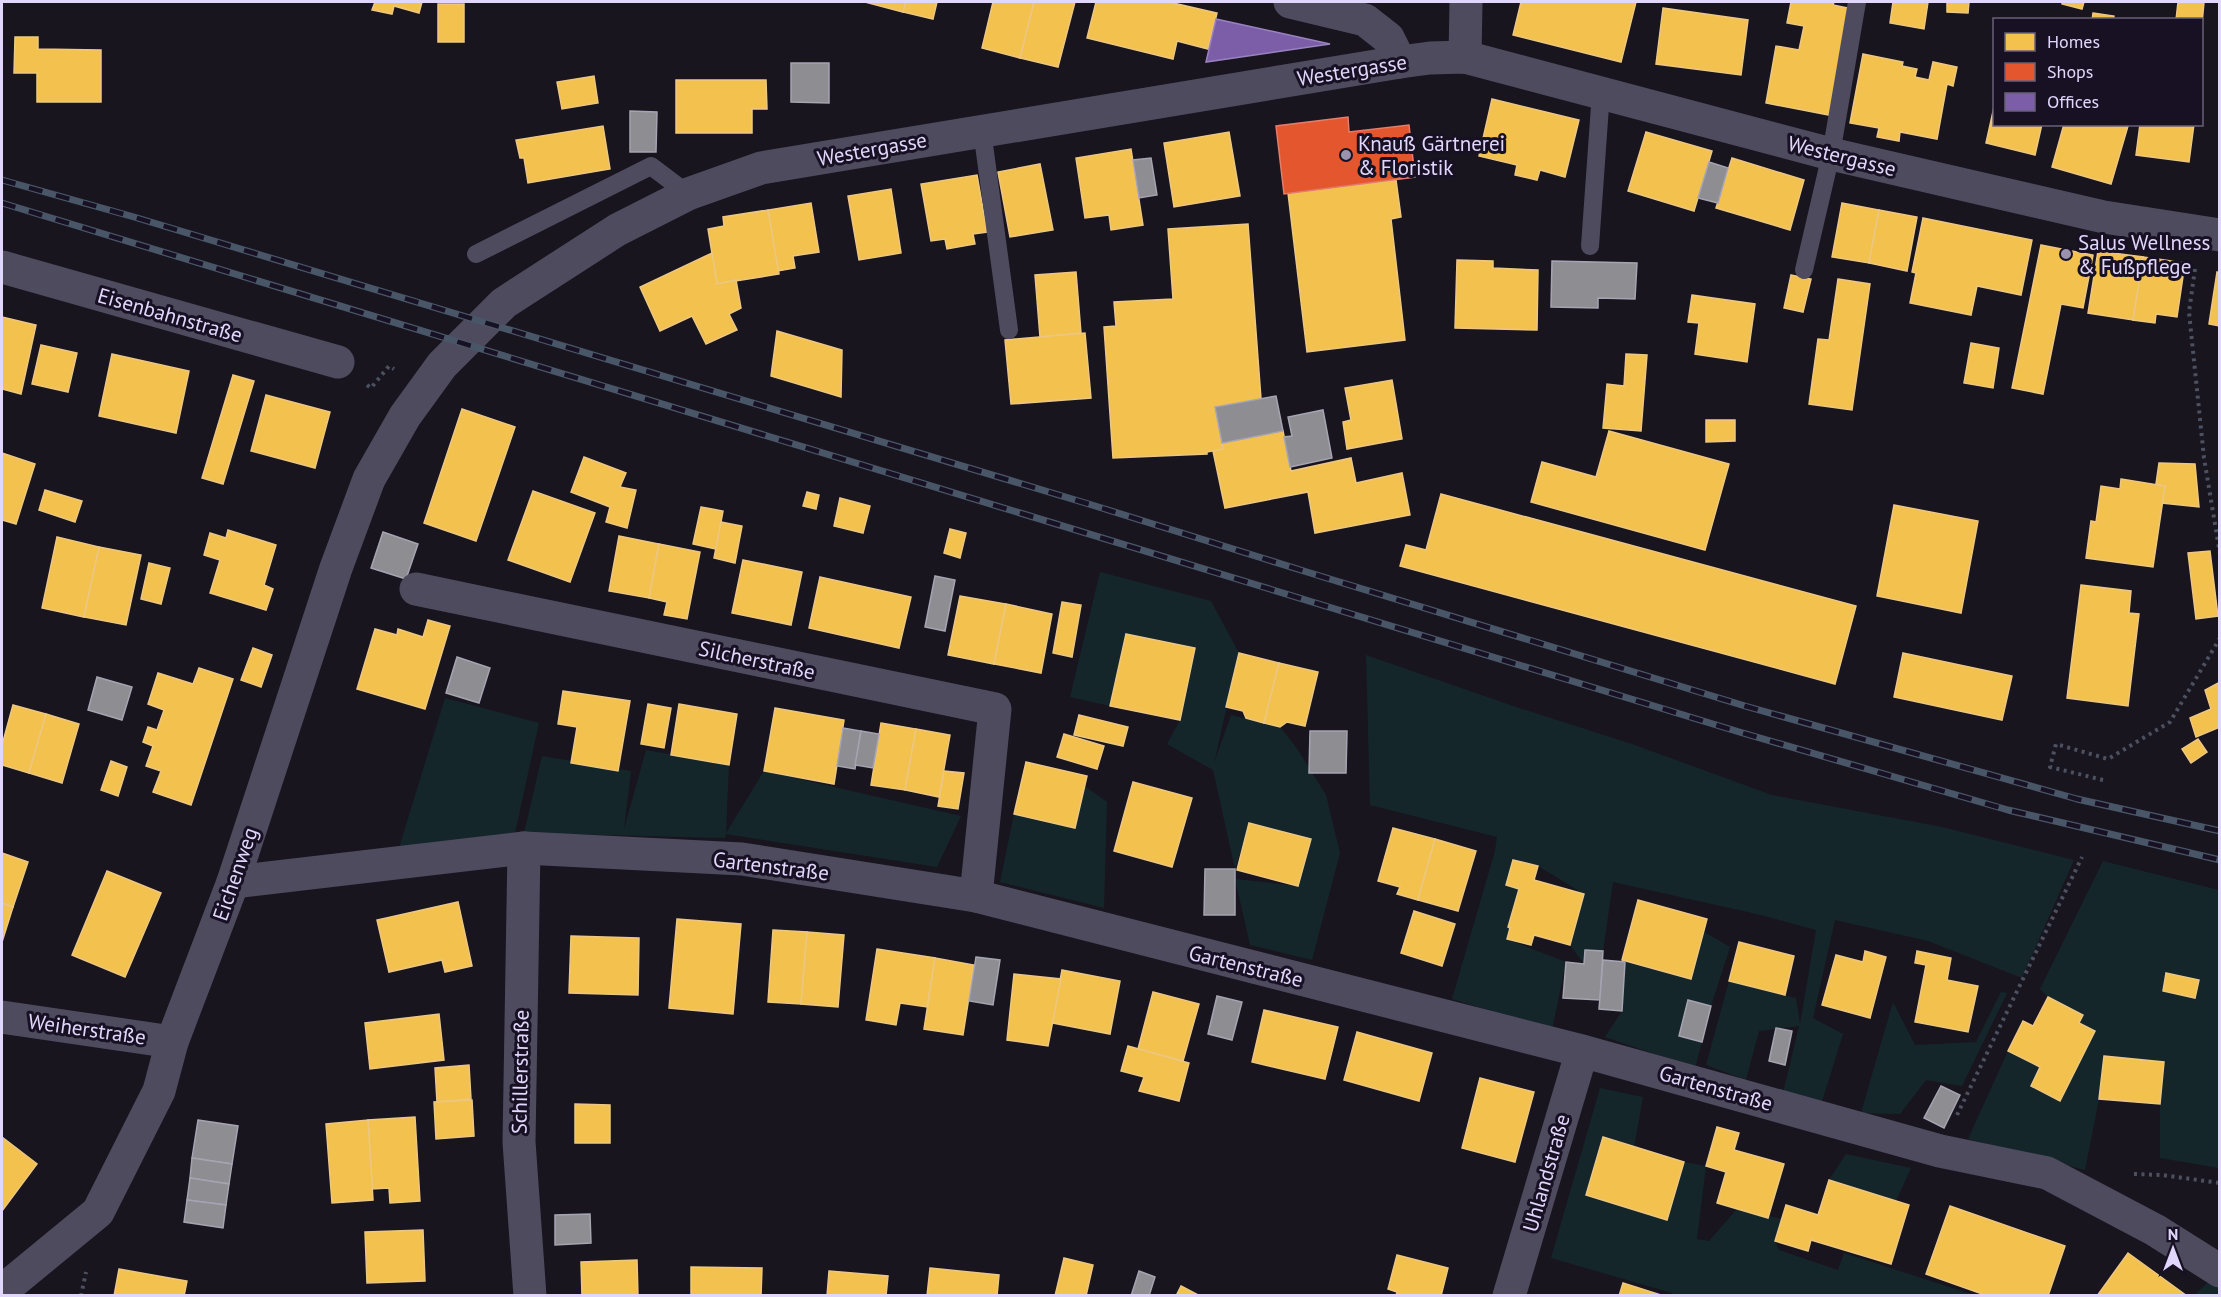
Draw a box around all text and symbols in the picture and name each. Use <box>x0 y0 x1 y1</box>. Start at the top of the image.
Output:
legend <box>1993 18 2203 126</box>
text: Homes <box>2047 30 2100 53</box>
street label: Westergasse <box>1295 48 1409 92</box>
text: Shops <box>2047 60 2093 83</box>
text: Offices <box>2047 90 2099 113</box>
street label: Westergasse <box>815 126 929 172</box>
place label: Knauß Gärtnerei & Floristik <box>1358 130 1505 181</box>
street label: Westergasse <box>1785 130 1899 182</box>
marker: Knauß Gärtnerei & Floristik <box>1339 148 1353 162</box>
place label: Salus Wellness & Fußpflege <box>2078 229 2210 280</box>
marker: Salus Wellness & Fußpflege <box>2059 247 2073 261</box>
street label: Eisenbahnstraße <box>95 281 245 349</box>
street label: Silcherstraße <box>696 634 818 686</box>
street label: Eichenweg <box>206 824 264 924</box>
street label: Gartenstraße <box>711 845 831 887</box>
street label: Gartenstraße <box>1186 939 1306 993</box>
street label: Weiherstraße <box>26 1007 148 1051</box>
street label: Schillerstraße <box>505 1010 535 1134</box>
street label: Gartenstraße <box>1656 1059 1776 1117</box>
street label: Uhlandstraße <box>1516 1111 1576 1235</box>
north arrow <box>2143 1219 2203 1279</box>
text: N <box>2168 1224 2178 1244</box>

